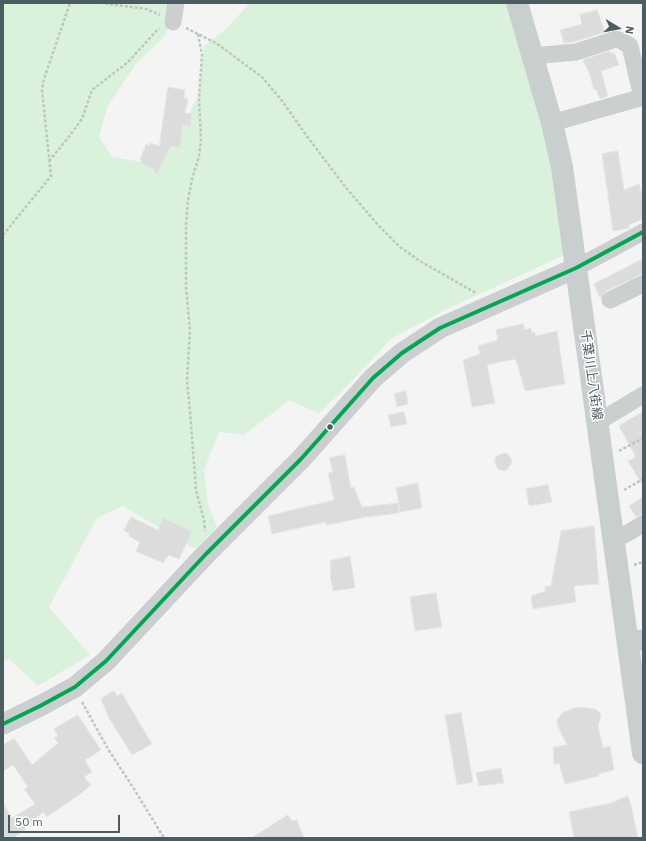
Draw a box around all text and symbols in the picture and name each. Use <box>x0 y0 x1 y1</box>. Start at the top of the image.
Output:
north arrow <box>598 8 638 48</box>
text: N <box>622 25 637 35</box>
street label: 千葉川上八街線 <box>577 329 605 421</box>
unlabelled marker <box>325 422 335 432</box>
scale bar <box>10 807 122 833</box>
text: 50 m <box>15 814 43 829</box>

